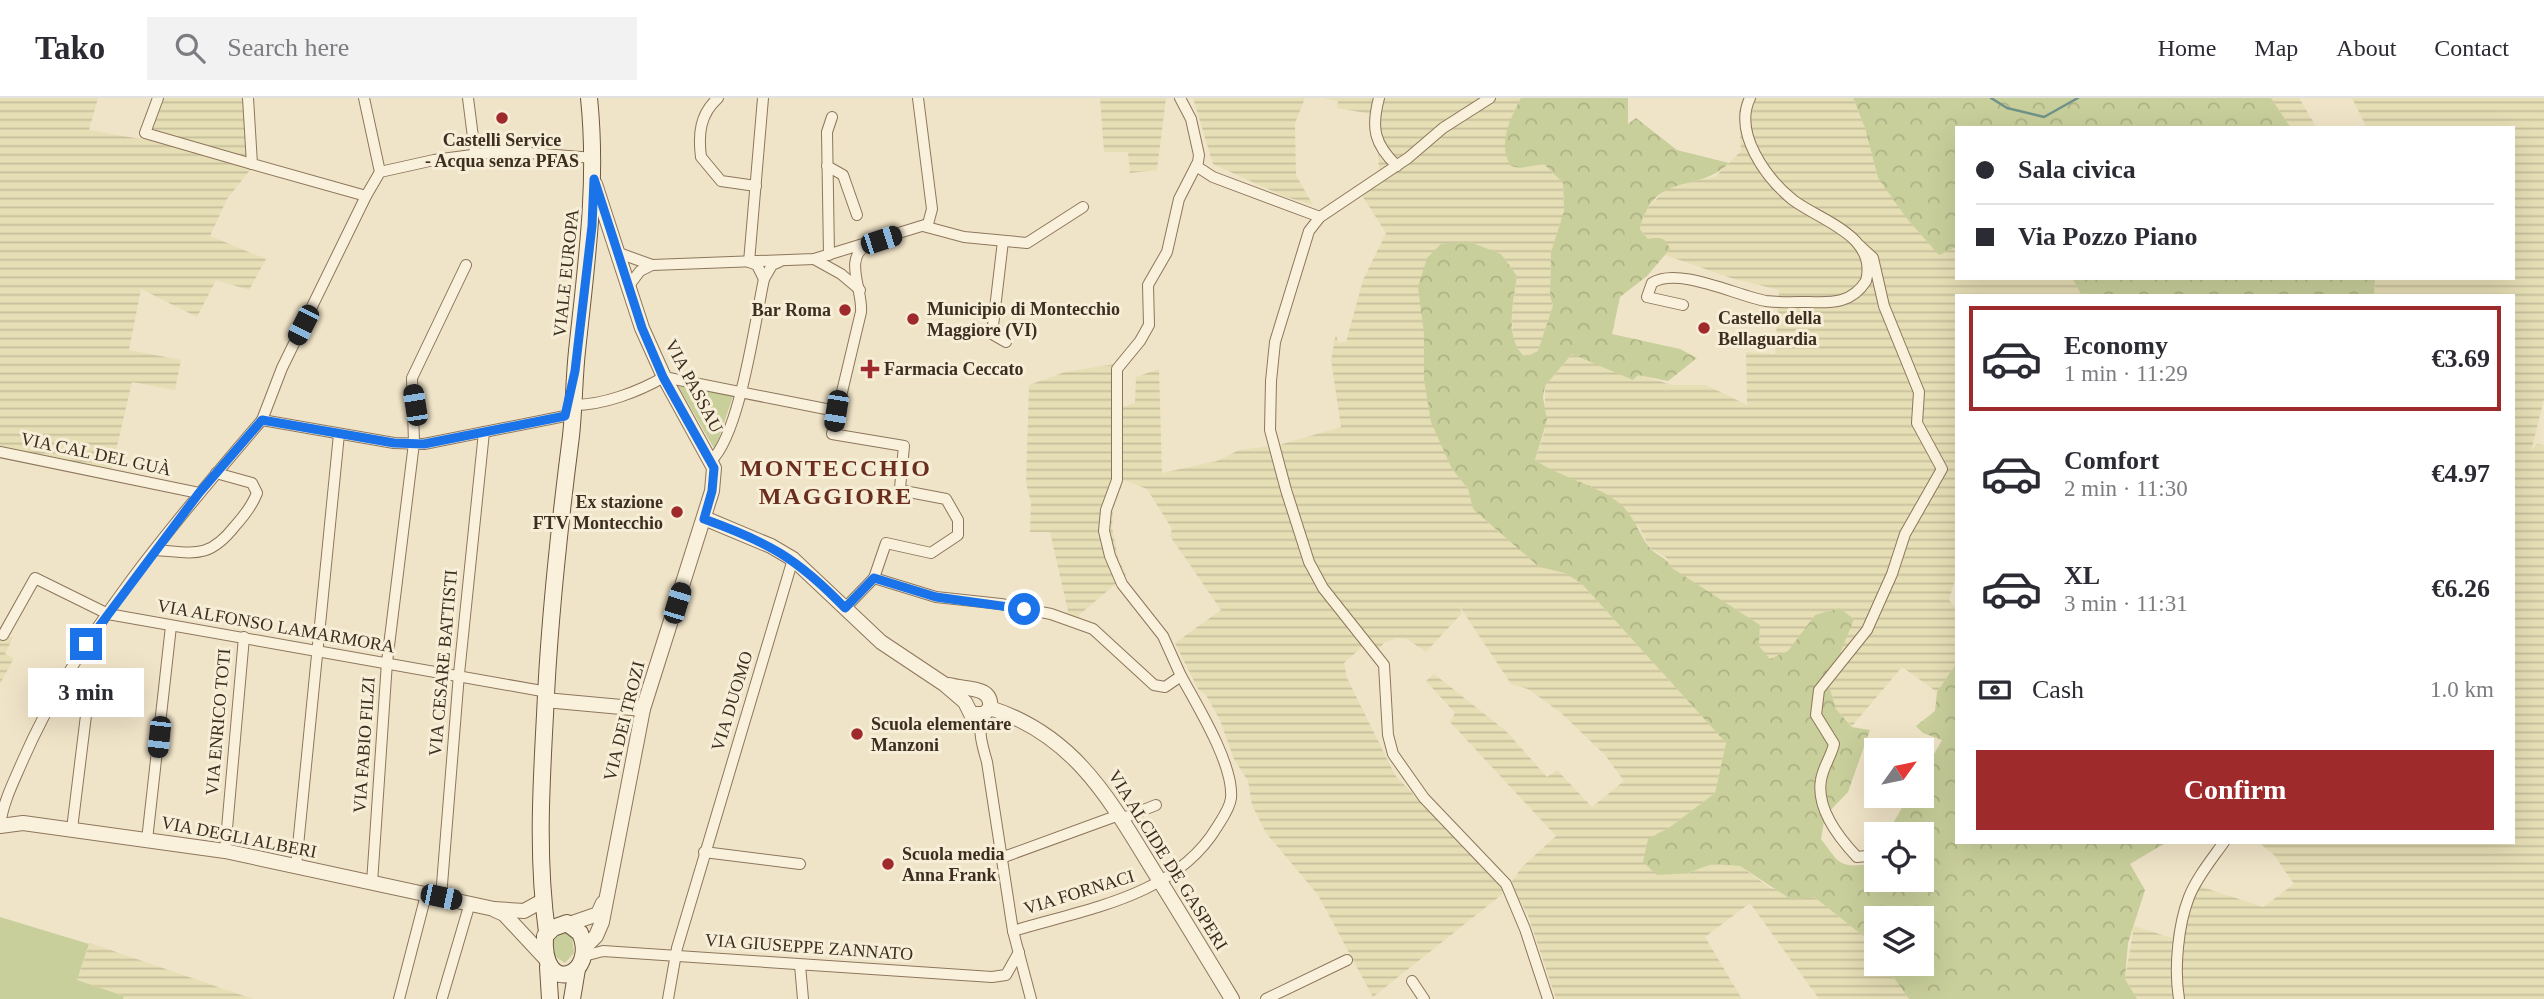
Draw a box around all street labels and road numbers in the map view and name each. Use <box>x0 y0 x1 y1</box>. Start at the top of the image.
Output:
street label: VIALE EUROPA <box>549 208 583 338</box>
street label: VIA PASSAU <box>661 336 727 436</box>
street label: VIA CAL DEL GUÀ <box>19 427 173 480</box>
street label: VIA CESARE BATTISTI <box>425 569 461 757</box>
street label: VIA ALFONSO LAMARMORA <box>156 595 396 657</box>
street label: VIA ENRICO TOTI <box>202 648 234 796</box>
street label: VIA DUOMO <box>707 649 757 753</box>
street label: VIA DEI TROZI <box>599 659 649 783</box>
street label: VIA FABIO FILZI <box>349 676 379 814</box>
street label: VIA ALCIDE DE GASPERI <box>1104 766 1232 954</box>
street label: VIA DEGLI ALBERI <box>160 812 318 862</box>
street label: VIA FORNACI <box>1021 866 1137 918</box>
street label: VIA GIUSEPPE ZANNATO <box>704 930 914 964</box>

